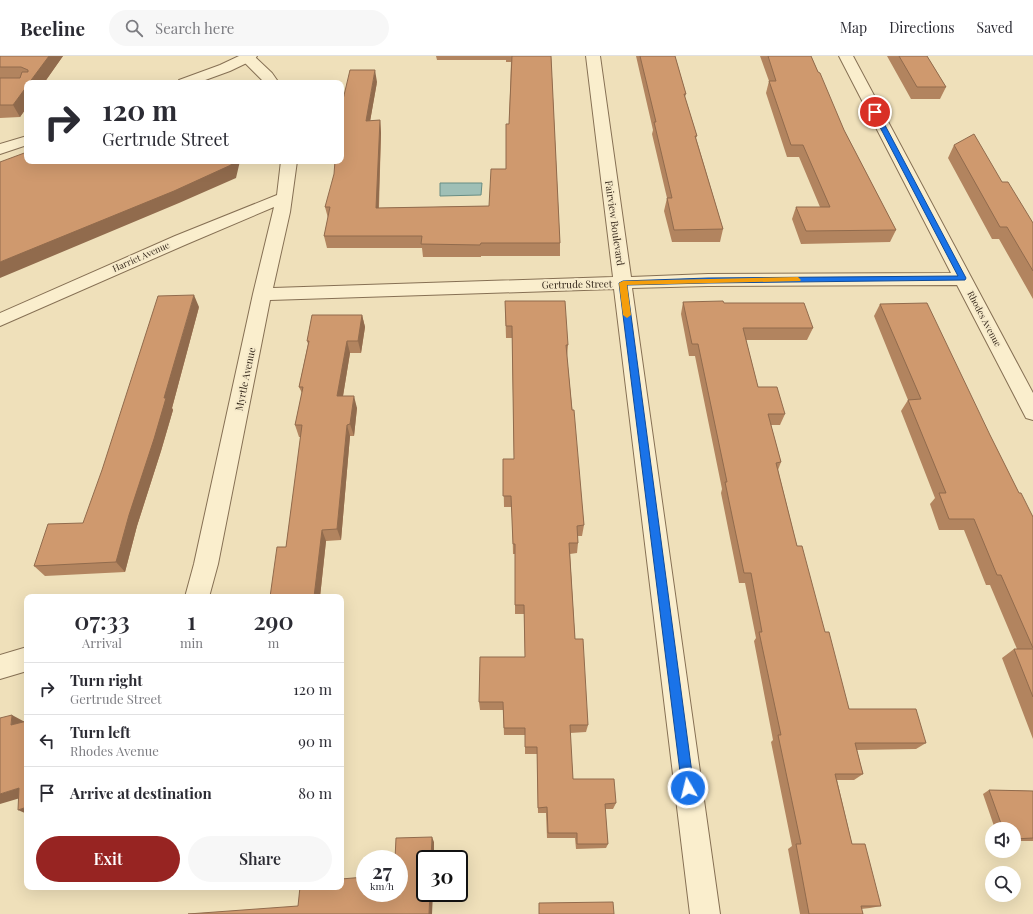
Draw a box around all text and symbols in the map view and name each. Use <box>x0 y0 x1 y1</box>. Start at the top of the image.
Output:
search box <box>109 10 389 46</box>
text: Beeline <box>20 15 85 41</box>
icon: search <box>123 17 145 39</box>
text: Search here <box>155 18 234 38</box>
text: Map <box>840 18 867 37</box>
text: Directions <box>889 18 955 37</box>
text: Saved <box>977 18 1013 37</box>
text: 120 m <box>102 91 177 128</box>
pin <box>858 95 892 129</box>
icon: right <box>36 96 88 148</box>
icon: arrive <box>864 101 886 123</box>
text: Gertrude Street <box>102 127 229 151</box>
street label: Fairview Boulevard <box>602 180 628 267</box>
street label: Harriet Avenue <box>110 238 171 274</box>
street label: Gertrude Street <box>542 276 613 292</box>
street label: Rhodes Avenue <box>965 289 1005 349</box>
street label: Myrtle Avenue <box>231 346 259 412</box>
text: 07:33 <box>74 604 130 636</box>
text: 1 <box>187 604 196 636</box>
text: 290 <box>253 604 294 636</box>
text: Arrival <box>82 634 122 651</box>
text: min <box>180 634 203 651</box>
text: m <box>268 634 279 651</box>
text: Turn right <box>70 670 143 690</box>
icon: right <box>36 678 58 700</box>
text: 120 m <box>293 679 332 699</box>
text: Gertrude Street <box>70 690 162 707</box>
text: Turn left <box>70 722 131 742</box>
icon: left <box>36 730 58 752</box>
text: 90 m <box>298 731 332 751</box>
text: Rhodes Avenue <box>70 742 159 759</box>
position arrow <box>667 767 709 809</box>
icon: arrive <box>36 782 58 804</box>
text: Arrive at destination <box>70 783 212 803</box>
text: 80 m <box>298 783 332 803</box>
map controls <box>985 822 1021 902</box>
button: sound <box>985 822 1021 858</box>
button: Exit <box>36 836 180 882</box>
button: Share <box>188 836 332 882</box>
speed limit sign: 30 <box>416 850 468 902</box>
text: 27 <box>372 857 392 884</box>
button: search <box>985 866 1021 902</box>
text: km/h <box>370 879 394 893</box>

